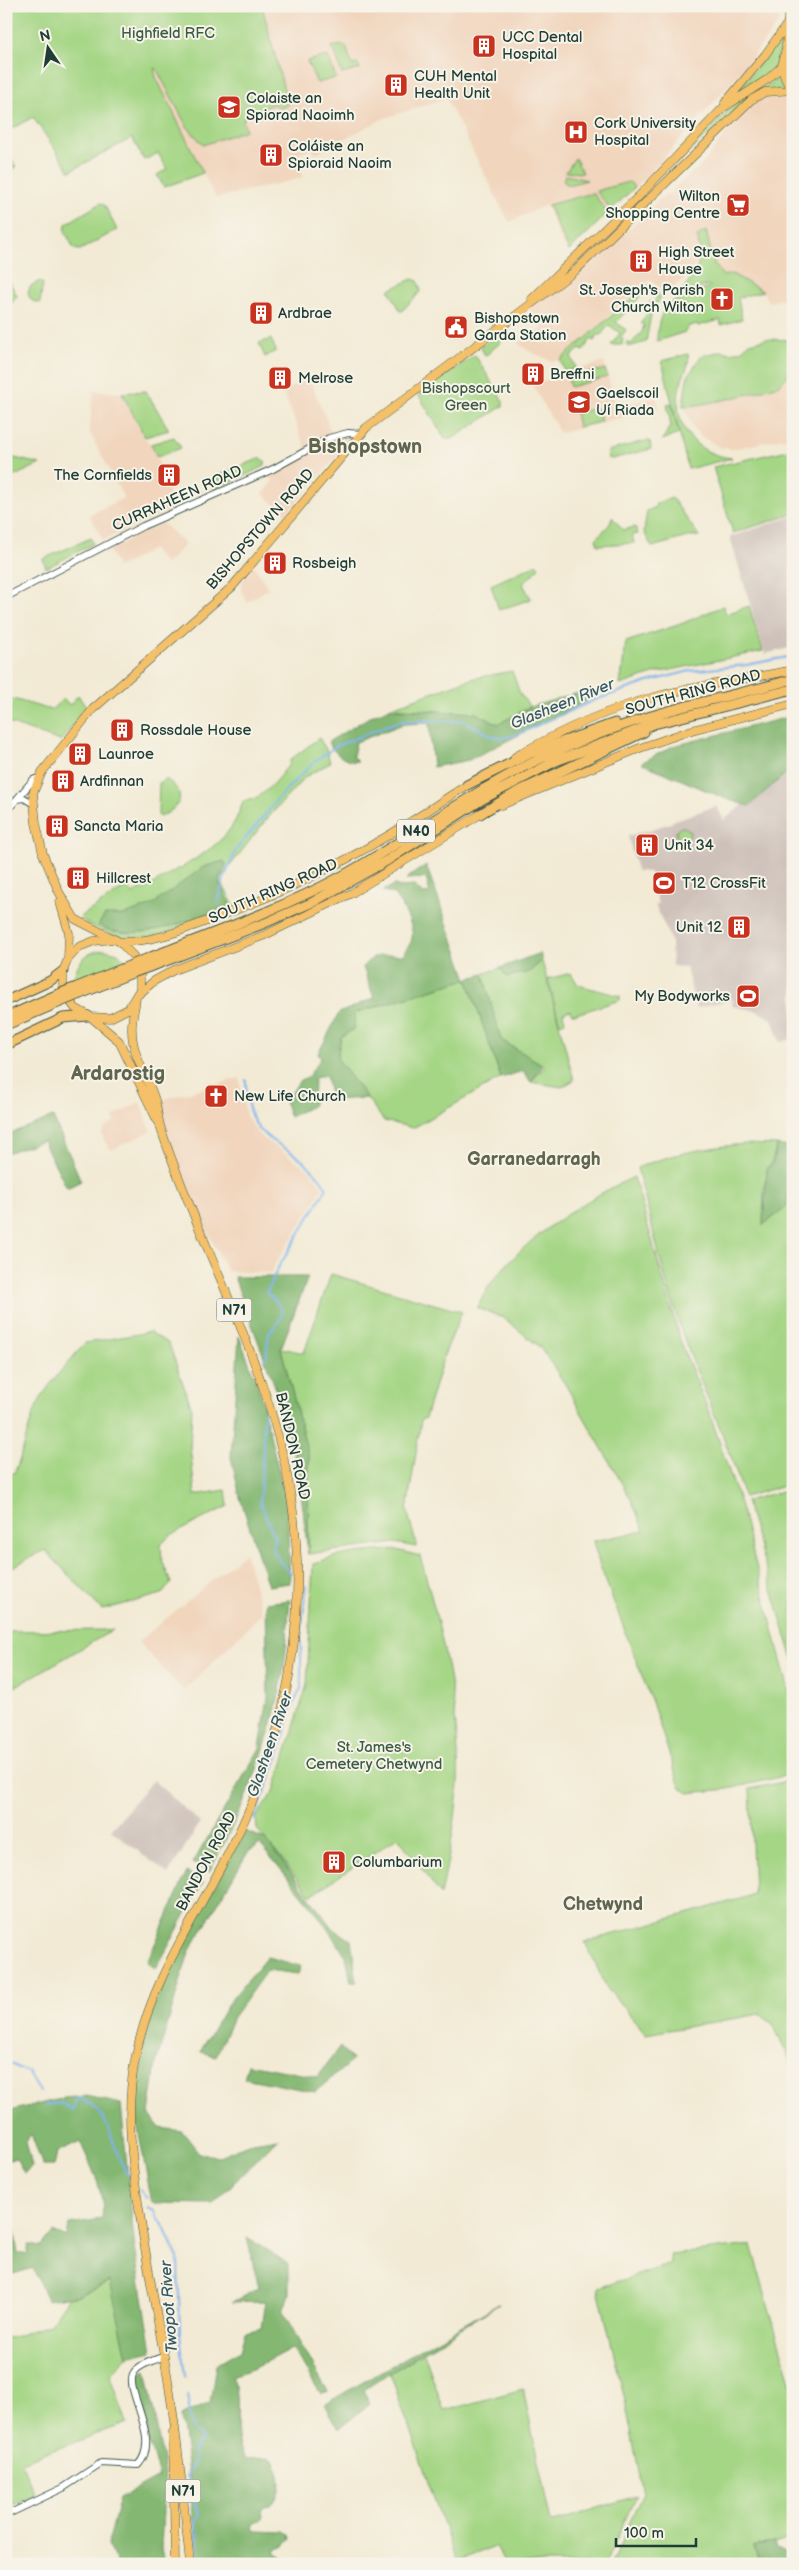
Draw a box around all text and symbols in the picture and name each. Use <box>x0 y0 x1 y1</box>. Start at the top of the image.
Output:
north arrow <box>22 22 72 72</box>
park label: Highfield RFC <box>121 24 215 43</box>
text: N <box>38 26 52 45</box>
place label: UCC Dental Hospital <box>502 28 582 64</box>
building icon: UCC Dental Hospital <box>471 33 497 59</box>
place label: CUH Mental Health Unit <box>414 67 497 103</box>
building icon: CUH Mental Health Unit <box>383 72 409 98</box>
place label: Colaiste an Spiorad Naoimh <box>246 89 355 125</box>
school or university icon: Colaiste an Spiorad Naoimh <box>216 94 242 120</box>
place label: Cork University Hospital <box>594 114 696 150</box>
hospital icon: Cork University Hospital <box>563 119 589 145</box>
place label: Coláiste an Spioraid Naoim <box>288 137 392 173</box>
building icon: Coláiste an Spioraid Naoim <box>258 142 284 168</box>
place label: Wilton Shopping Centre <box>605 187 720 223</box>
supermarket icon: Wilton Shopping Centre <box>725 192 751 218</box>
place label: High Street House <box>658 243 735 279</box>
building icon: High Street House <box>628 248 654 274</box>
place label: St. Joseph's Parish Church Wilton <box>579 281 704 317</box>
church icon: St. Joseph's Parish Church Wilton <box>709 286 735 312</box>
building icon: Ardbrae <box>248 300 274 326</box>
place label: Ardbrae <box>278 304 332 323</box>
place label: Bishopstown Garda Station <box>474 309 567 345</box>
public building icon: Bishopstown Garda Station <box>443 314 469 340</box>
building icon: Breffni <box>520 361 546 387</box>
building icon: Melrose <box>267 365 293 391</box>
place label: Breffni <box>550 365 594 384</box>
place label: Melrose <box>298 369 353 388</box>
park label: Bishopscourt Green <box>421 379 511 415</box>
place label: Gaelscoil Uí Riada <box>596 384 659 420</box>
school or university icon: Gaelscoil Uí Riada <box>566 389 592 415</box>
district label: Bishopstown <box>308 435 422 459</box>
street label: CURRAHEEN ROAD <box>109 461 245 536</box>
building icon: The Cornfields <box>156 462 182 488</box>
street label: BISHOPSTOWN ROAD <box>203 465 318 594</box>
place label: The Cornfields <box>54 466 153 485</box>
building icon: Rosbeigh <box>262 550 288 576</box>
place label: Rosbeigh <box>292 554 356 573</box>
street label: SOUTH RING ROAD <box>623 665 763 720</box>
water label: Glasheen River <box>508 674 618 734</box>
building icon: Rossdale House <box>109 717 135 743</box>
place label: Rossdale House <box>140 721 251 740</box>
building icon: Launroe <box>67 741 93 767</box>
place label: Launroe <box>98 745 154 764</box>
building icon: Ardfinnan <box>50 768 76 794</box>
place label: Ardfinnan <box>80 772 144 791</box>
building icon: Sancta Maria <box>44 813 70 839</box>
place label: Sancta Maria <box>74 817 164 836</box>
road number: N40 <box>397 819 435 842</box>
building icon: Unit 34 <box>634 832 660 858</box>
place label: Unit 34 <box>664 836 714 855</box>
street label: SOUTH RING ROAD <box>206 854 341 928</box>
building icon: Hillcrest <box>65 865 91 891</box>
place label: Hillcrest <box>96 869 151 888</box>
sports icon: T12 CrossFit <box>651 870 677 896</box>
place label: T12 CrossFit <box>682 874 766 893</box>
building icon: Unit 12 <box>726 914 752 940</box>
place label: Unit 12 <box>676 918 722 937</box>
sports icon: My Bodyworks <box>735 983 761 1009</box>
place label: My Bodyworks <box>634 987 731 1006</box>
district label: Ardarostig <box>70 1062 165 1086</box>
church icon: New Life Church <box>203 1083 229 1109</box>
place label: New Life Church <box>234 1087 346 1106</box>
district label: Garranedarragh <box>467 1149 601 1170</box>
road number: N71 <box>216 1298 252 1322</box>
street label: BANDON ROAD <box>271 1390 314 1502</box>
water label: Glasheen River <box>243 1688 298 1800</box>
park label: St. James's Cemetery Chetwynd <box>306 1738 442 1774</box>
street label: BANDON ROAD <box>172 1808 241 1914</box>
building icon: Columbarium <box>321 1849 347 1875</box>
place label: Columbarium <box>352 1853 442 1872</box>
district label: Chetwynd <box>563 1894 643 1915</box>
water label: Twopot River <box>157 2259 182 2354</box>
road number: N71 <box>166 2480 200 2502</box>
scale bar <box>616 2515 696 2547</box>
text: 100 m <box>624 2524 664 2543</box>

